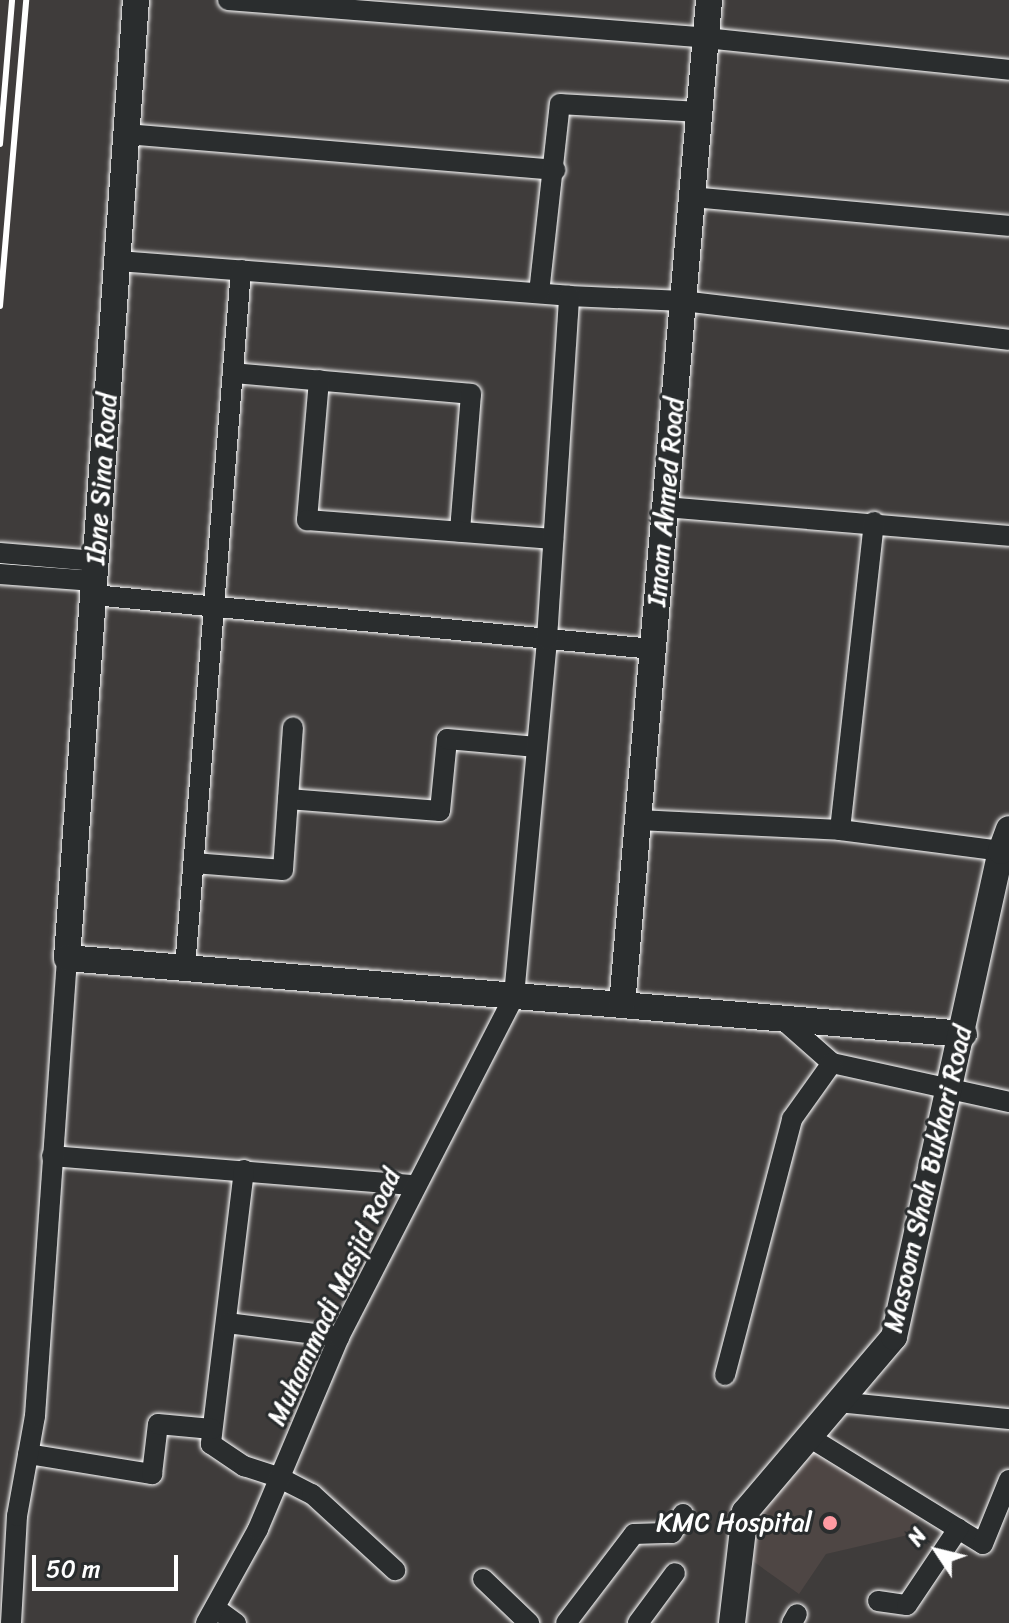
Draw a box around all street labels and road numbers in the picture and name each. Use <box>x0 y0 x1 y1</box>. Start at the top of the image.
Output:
street label: Ibne Sina Road <box>80 392 124 566</box>
street label: Imam Ahmed Road <box>641 396 691 608</box>
street label: Masoom Shah Bukhari Road <box>878 1023 978 1335</box>
street label: Muhammadi Masjid Road <box>261 1163 407 1431</box>

